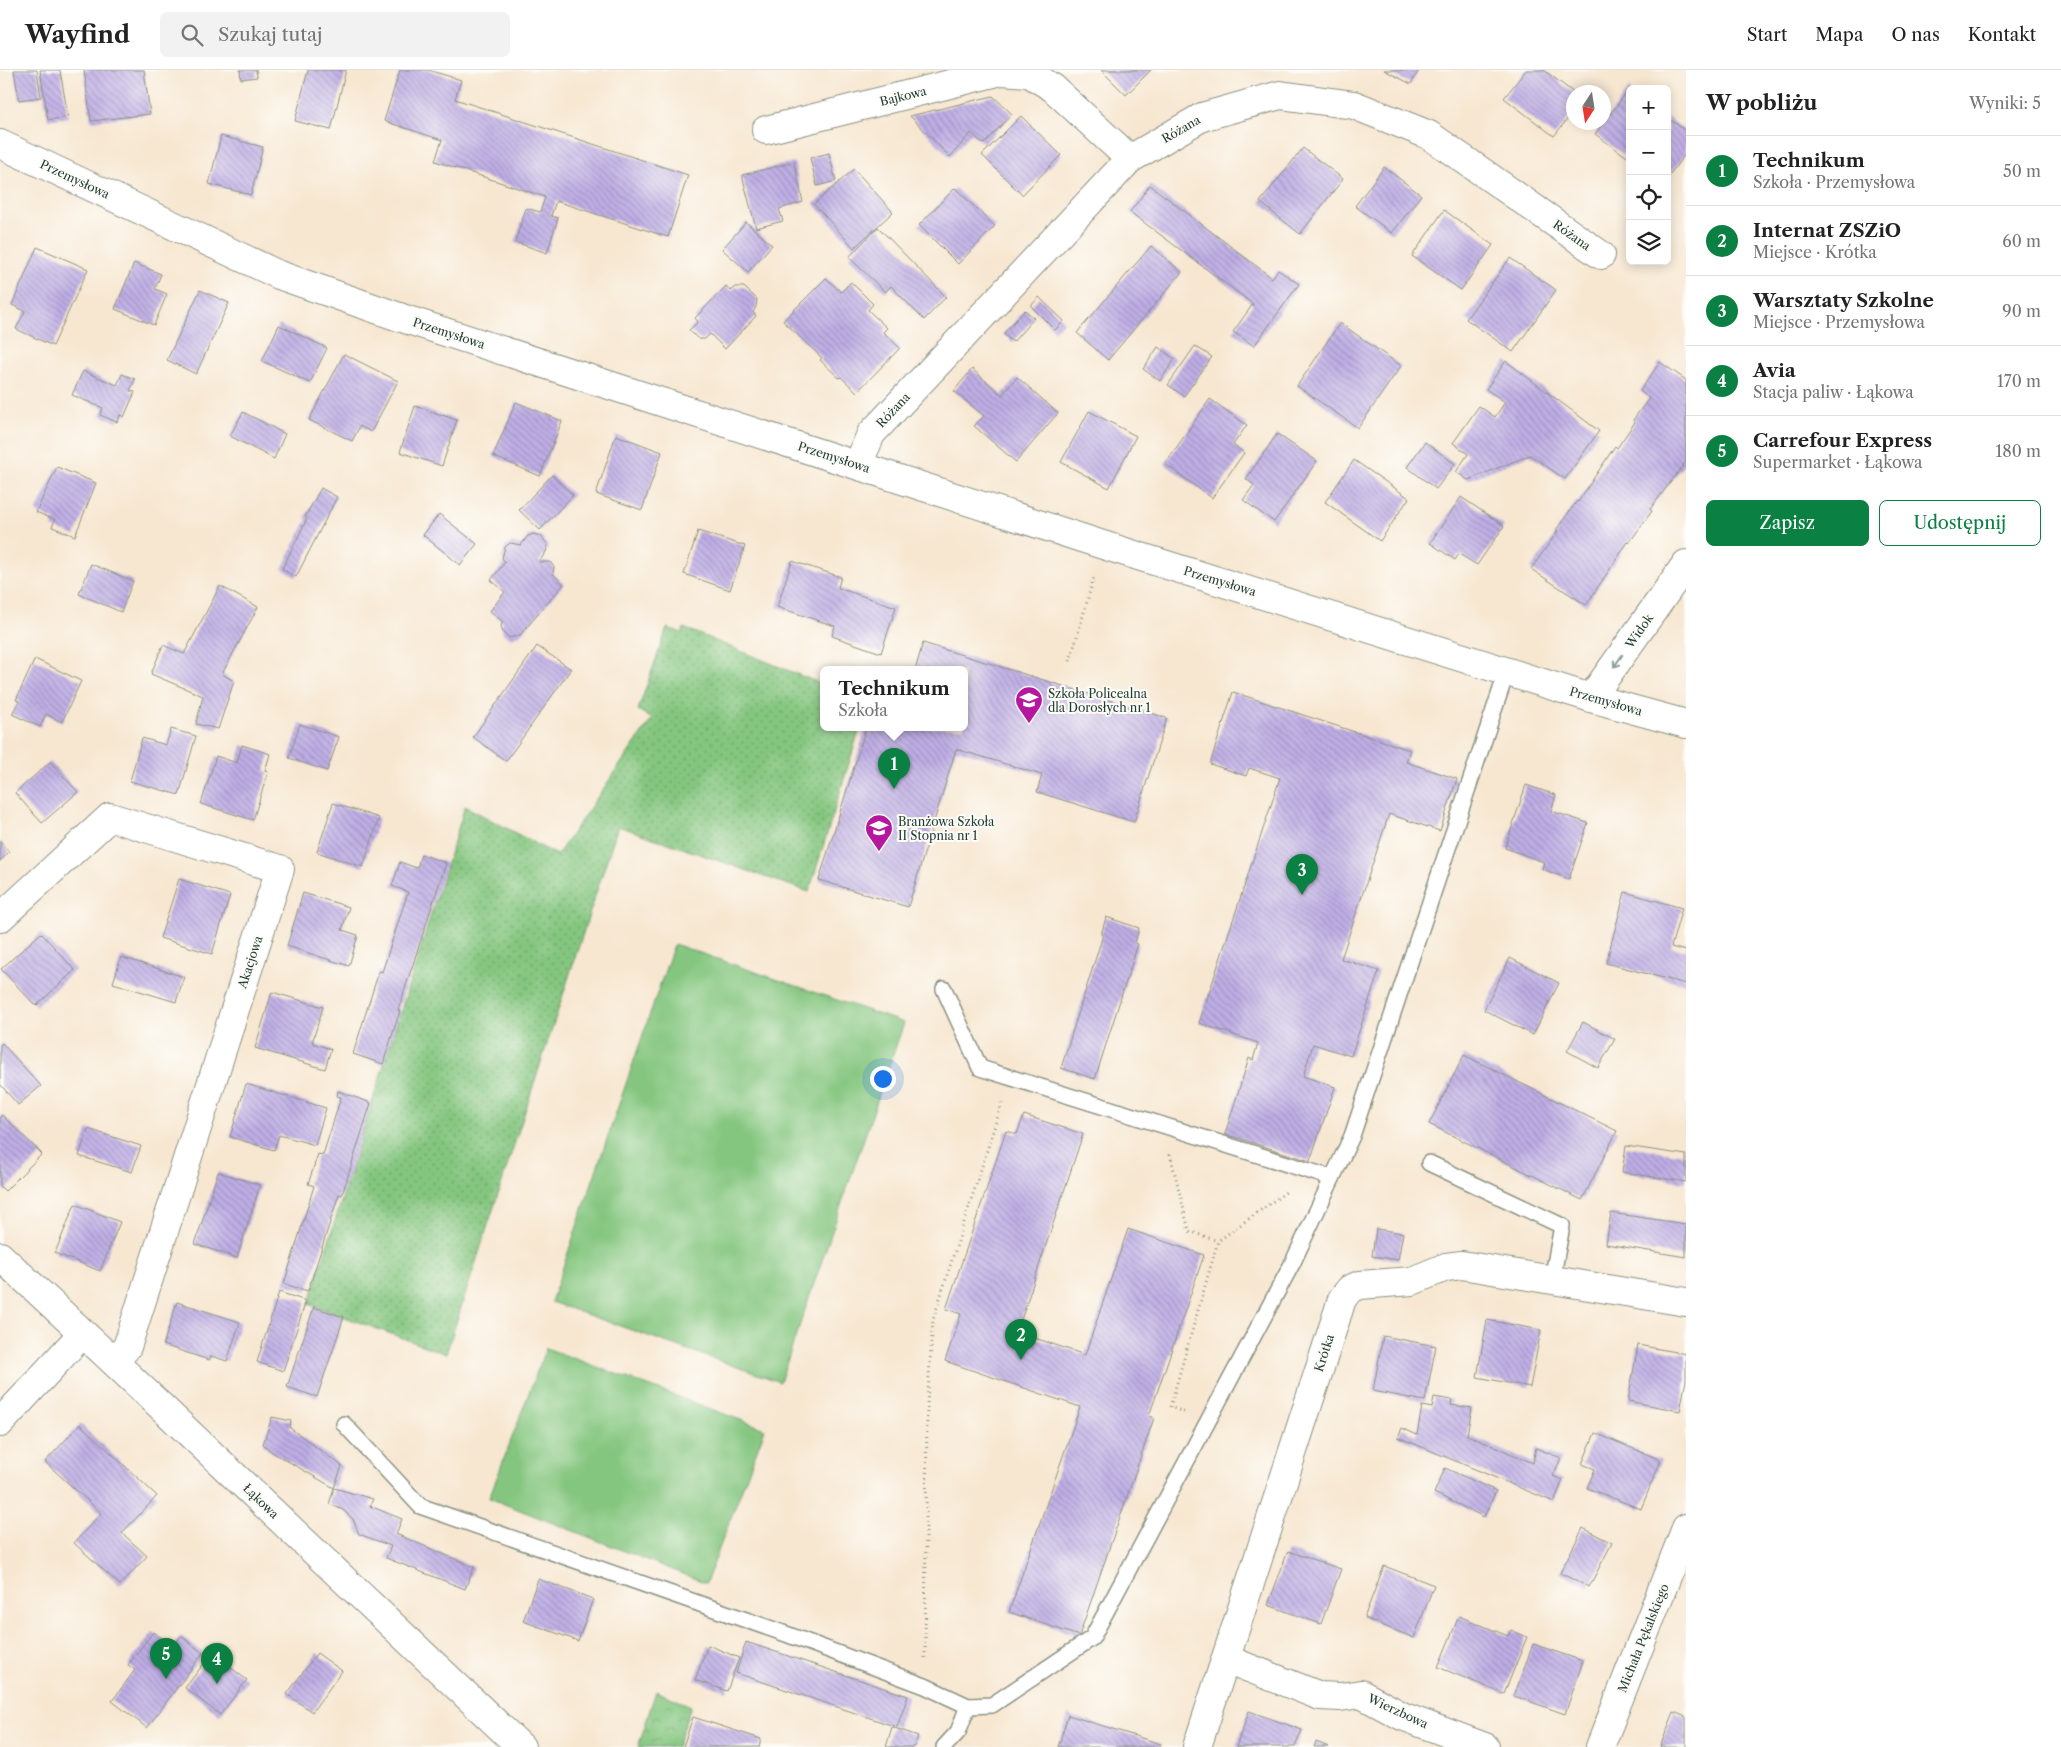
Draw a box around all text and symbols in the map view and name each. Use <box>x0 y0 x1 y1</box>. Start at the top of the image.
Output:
search box <box>160 12 510 57</box>
text: Wayfind <box>25 20 130 49</box>
icon: search <box>178 21 206 49</box>
text: Szukaj tutaj <box>218 23 322 46</box>
text: Start <box>1747 24 1787 46</box>
text: Mapa <box>1815 24 1863 46</box>
text: O nas <box>1891 24 1940 46</box>
text: Kontakt <box>1968 24 2036 46</box>
street label: Bajkowa <box>878 83 929 109</box>
north arrow <box>1566 85 1611 130</box>
map controls <box>1626 85 1671 265</box>
button: + <box>1626 85 1671 130</box>
text: W pobliżu <box>1706 90 1817 115</box>
text: Wyniki: 5 <box>1969 93 2041 113</box>
street label: Różana <box>1159 112 1204 146</box>
button: − <box>1626 130 1671 175</box>
text: Technikum <box>1753 149 1865 172</box>
street label: Przemysłowa <box>38 156 113 202</box>
text: 1 <box>1718 161 1726 181</box>
text: 50 m <box>2003 161 2041 181</box>
text: Szkoła · Przemysłowa <box>1753 172 1915 192</box>
button: locate <box>1626 175 1671 220</box>
street label: Różana <box>1550 217 1594 254</box>
text: Internat ZSZiO <box>1753 219 1901 242</box>
button: layers <box>1626 220 1671 265</box>
text: 2 <box>1717 231 1727 251</box>
text: 60 m <box>2002 231 2041 251</box>
text: Miejsce · Krótka <box>1753 242 1877 262</box>
text: Warsztaty Szkolne <box>1753 289 1934 312</box>
text: 3 <box>1717 301 1727 321</box>
text: 90 m <box>2002 301 2041 321</box>
text: Miejsce · Przemysłowa <box>1753 312 1925 332</box>
street label: Przemysłowa <box>411 314 488 352</box>
text: Avia <box>1753 359 1796 382</box>
text: 4 <box>1717 371 1727 391</box>
text: 170 m <box>1997 371 2041 391</box>
text: Stacja paliw · Łąkowa <box>1753 382 1914 402</box>
street label: Różana <box>873 389 913 431</box>
text: Carrefour Express <box>1753 429 1932 452</box>
street label: Przemysłowa <box>796 438 873 476</box>
text: 5 <box>1718 441 1726 461</box>
text: 180 m <box>1995 441 2041 461</box>
text: Supermarket · Łąkowa <box>1753 452 1923 472</box>
button: Zapisz <box>1706 500 1869 546</box>
button: Udostępnij <box>1879 500 2041 546</box>
street label: Przemysłowa <box>1182 563 1259 599</box>
street label: Widok <box>1621 610 1657 652</box>
one-way arrow <box>1613 653 1623 667</box>
popup <box>820 666 968 731</box>
text: Technikum <box>838 677 950 700</box>
street label: Przemysłowa <box>1568 683 1645 719</box>
school or university icon: Szkoła Policealna dla Dorosłych nr 1 <box>1014 685 1044 724</box>
place label: Szkoła Policealna dla Dorosłych nr 1 <box>1048 686 1150 715</box>
text: Szkoła <box>838 700 888 720</box>
pin: 1 <box>878 748 910 789</box>
school or university icon: Branżowa Szkoła II Stopnia nr 1 <box>864 813 894 852</box>
place label: Branżowa Szkoła II Stopnia nr 1 <box>898 814 995 843</box>
pin: 3 <box>1286 854 1318 895</box>
street label: Akacjowa <box>234 933 266 991</box>
your location <box>870 1066 896 1092</box>
pin: 2 <box>1005 1319 1037 1360</box>
street label: Krótka <box>1311 1332 1337 1374</box>
street label: Łąkowa <box>240 1480 282 1522</box>
street label: Michała Pękalskiego <box>1614 1581 1672 1695</box>
pin: 5 <box>150 1638 182 1679</box>
pin: 4 <box>201 1643 233 1684</box>
street label: Wierzbowa <box>1365 1690 1431 1732</box>

